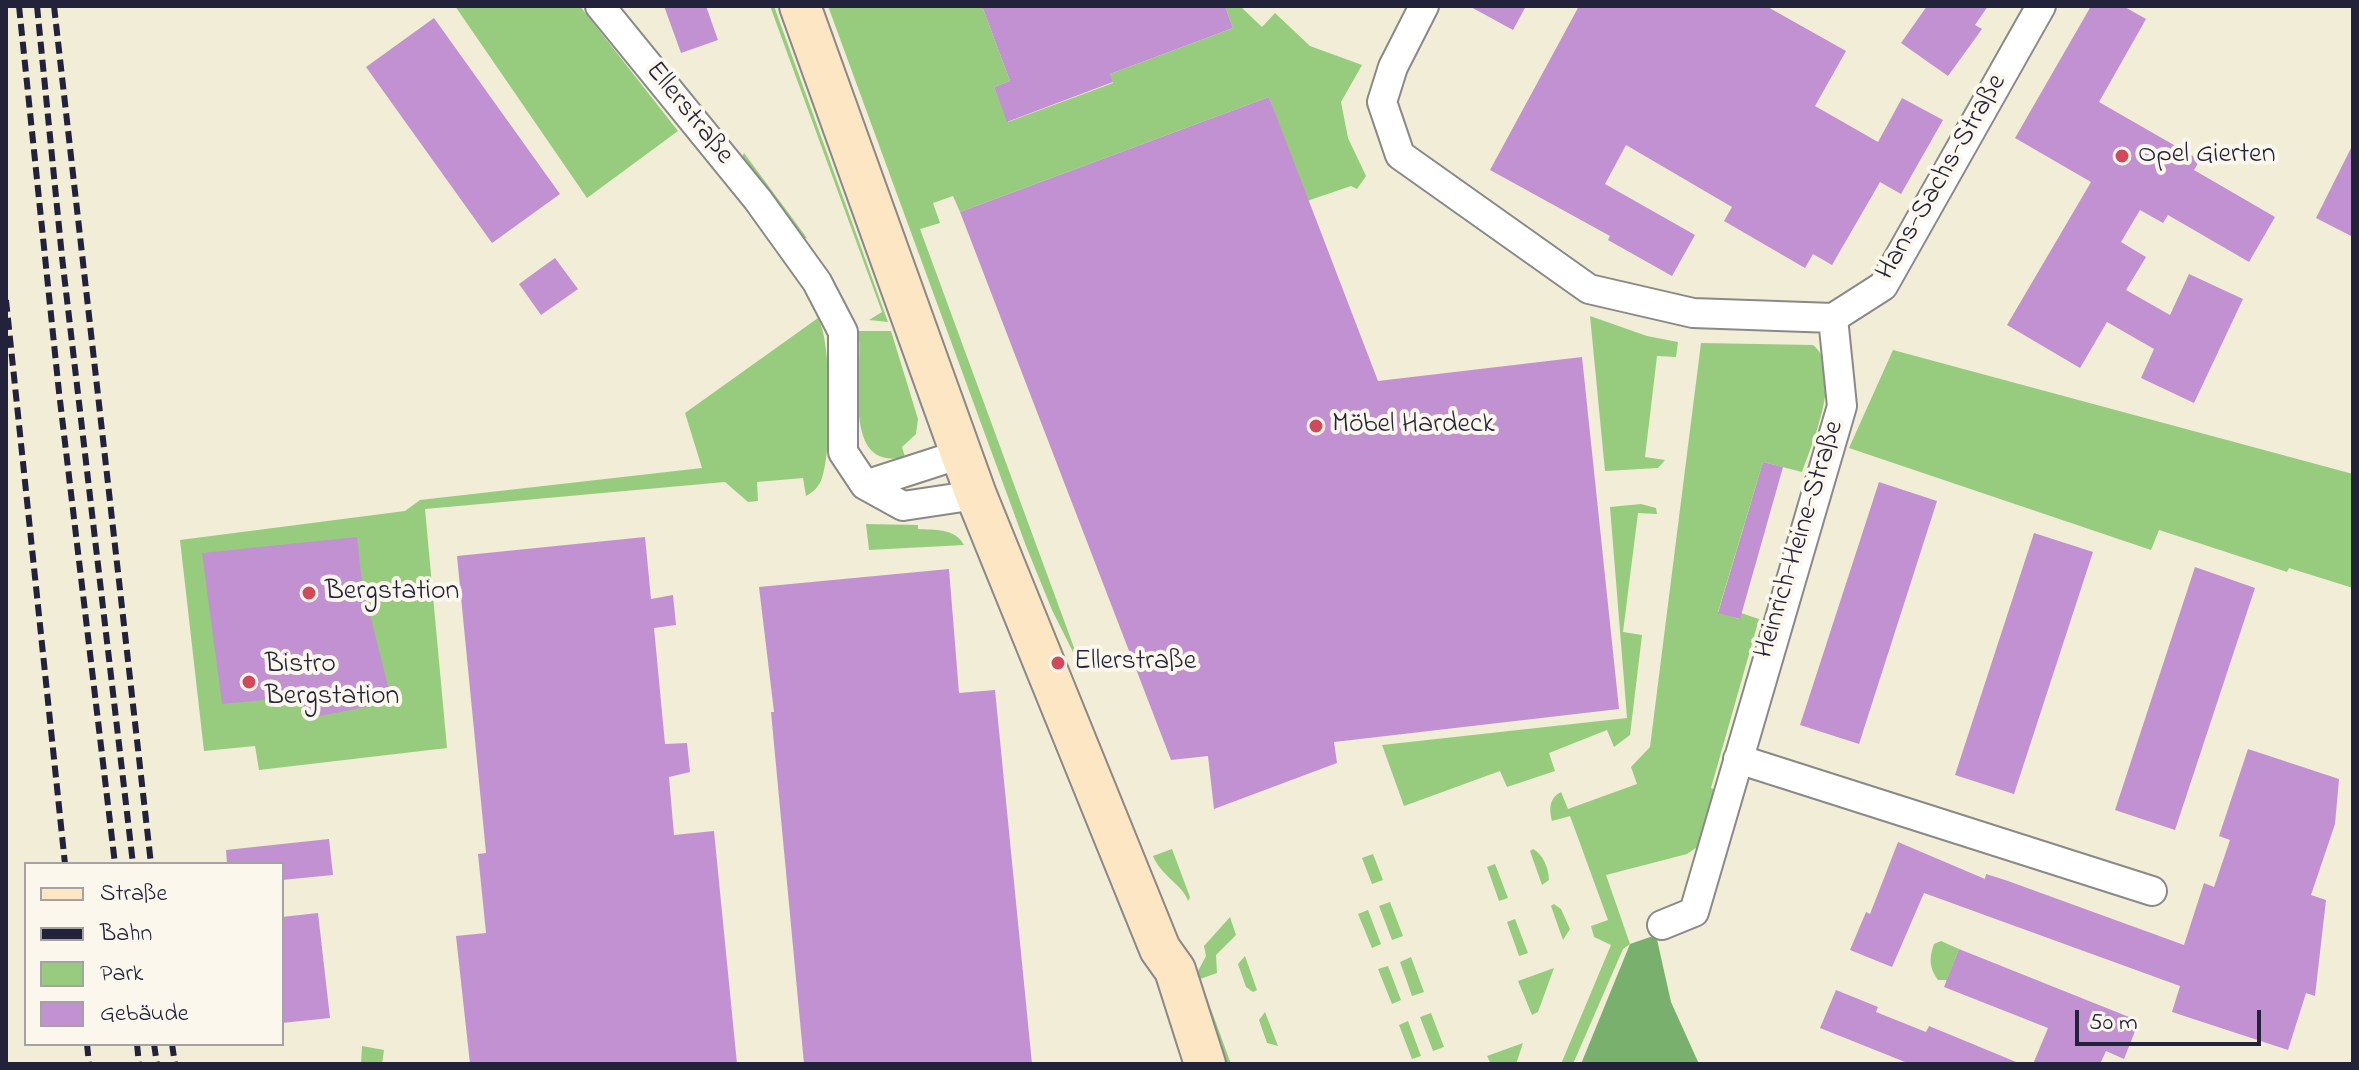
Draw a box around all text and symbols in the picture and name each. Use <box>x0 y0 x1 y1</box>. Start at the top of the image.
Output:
street label: Ellerstraße <box>636 56 740 172</box>
street label: Hans-Sachs-Straße <box>1870 69 2016 287</box>
place label: Opel Gierten <box>2138 139 2275 173</box>
marker: Opel Gierten <box>2113 147 2131 165</box>
place label: Möbel Hardeck <box>1332 409 1495 443</box>
marker: Möbel Hardeck <box>1307 417 1325 435</box>
street label: Heinrich-Heine-Straße <box>1749 417 1853 663</box>
place label: Bergstation <box>325 576 459 610</box>
marker: Bergstation <box>300 584 318 602</box>
place label: Ellerstraße <box>1074 646 1196 680</box>
place label: Bistro Bergstation <box>265 649 399 715</box>
marker: Ellerstraße <box>1049 654 1067 672</box>
marker: Bistro Bergstation <box>240 673 258 691</box>
legend <box>24 862 284 1046</box>
text: Straße <box>100 877 167 912</box>
text: Bahn <box>100 917 152 952</box>
text: Park <box>100 957 143 992</box>
scale bar <box>2079 994 2265 1044</box>
text: Gebäude <box>100 997 189 1032</box>
text: 50 m <box>2089 1006 2138 1041</box>

